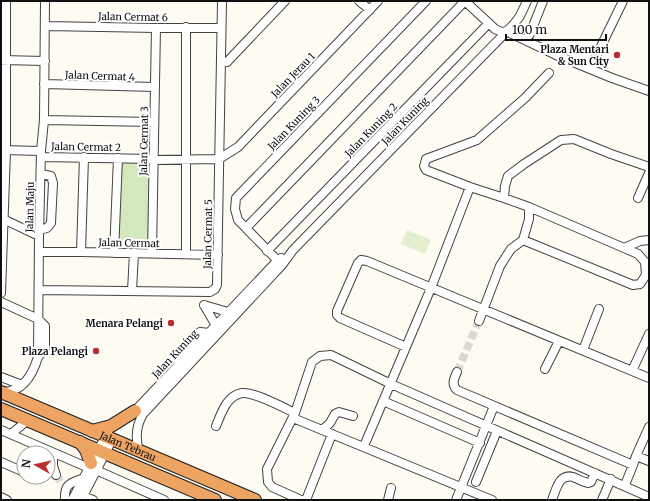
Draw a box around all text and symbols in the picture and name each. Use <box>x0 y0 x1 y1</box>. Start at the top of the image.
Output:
street label: Jalan Cermat 6 <box>97 10 168 24</box>
scale bar <box>506 16 606 42</box>
text: 100 m <box>512 22 547 37</box>
place label: Plaza Mentari & Sun City <box>540 43 610 68</box>
street label: Jalan Jerau 1 <box>268 49 318 101</box>
marker: Plaza Mentari & Sun City <box>612 50 622 60</box>
street label: Jalan Cermat 4 <box>64 68 135 84</box>
street label: Jalan Kuning 3 <box>264 93 323 153</box>
street label: Jalan Kuning <box>378 94 431 148</box>
street label: Jalan Kuning 2 <box>341 100 400 160</box>
street label: Jalan Cermat 3 <box>137 106 151 177</box>
street label: Jalan Cermat 2 <box>50 140 121 154</box>
street label: Jalan Maju <box>23 182 37 233</box>
street label: Jalan Cermat 5 <box>201 199 215 270</box>
street label: Jalan Cermat <box>97 236 160 250</box>
place label: Menara Pelangi <box>86 317 164 330</box>
marker: Menara Pelangi <box>166 318 176 328</box>
street label: Jalan Kuning <box>148 327 201 382</box>
place label: Plaza Pelangi <box>22 345 89 358</box>
marker: Plaza Pelangi <box>91 346 101 356</box>
street label: Jalan Tebrau <box>97 428 158 464</box>
north arrow <box>16 445 56 485</box>
text: N <box>19 458 34 469</box>

